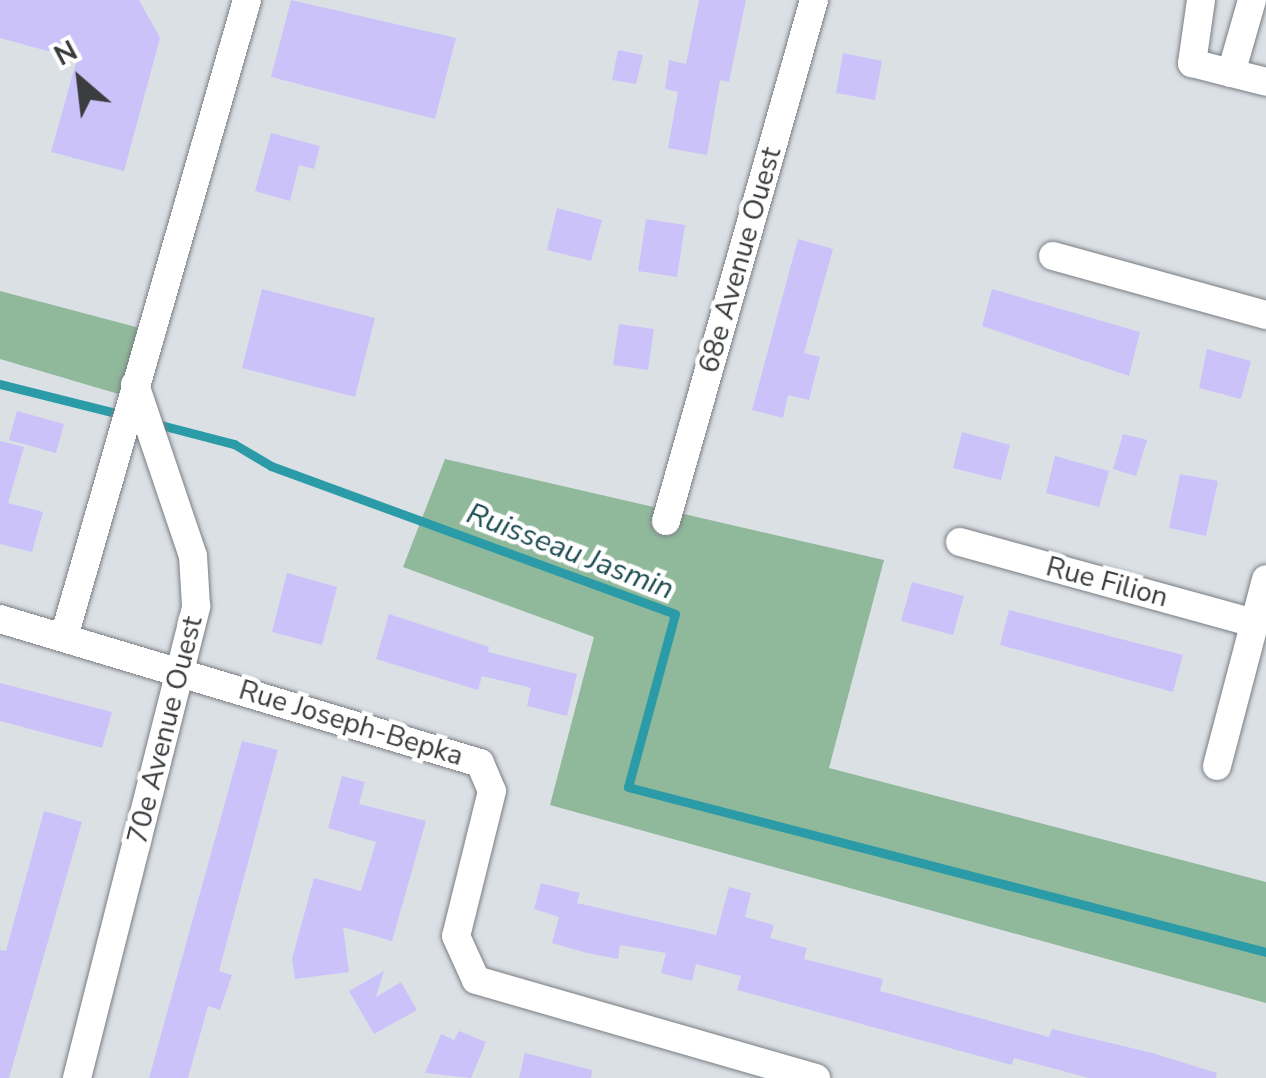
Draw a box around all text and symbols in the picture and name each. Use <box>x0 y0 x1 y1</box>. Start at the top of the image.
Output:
north arrow <box>30 30 130 130</box>
text: N <box>48 32 84 75</box>
street label: 68e Avenue Ouest <box>692 143 788 377</box>
water label: Ruisseau Jasmin <box>461 496 679 608</box>
street label: Rue Filion <box>1042 550 1172 614</box>
street label: 70e Avenue Ouest <box>120 613 210 847</box>
street label: Rue Joseph-Bepka <box>235 673 467 773</box>

